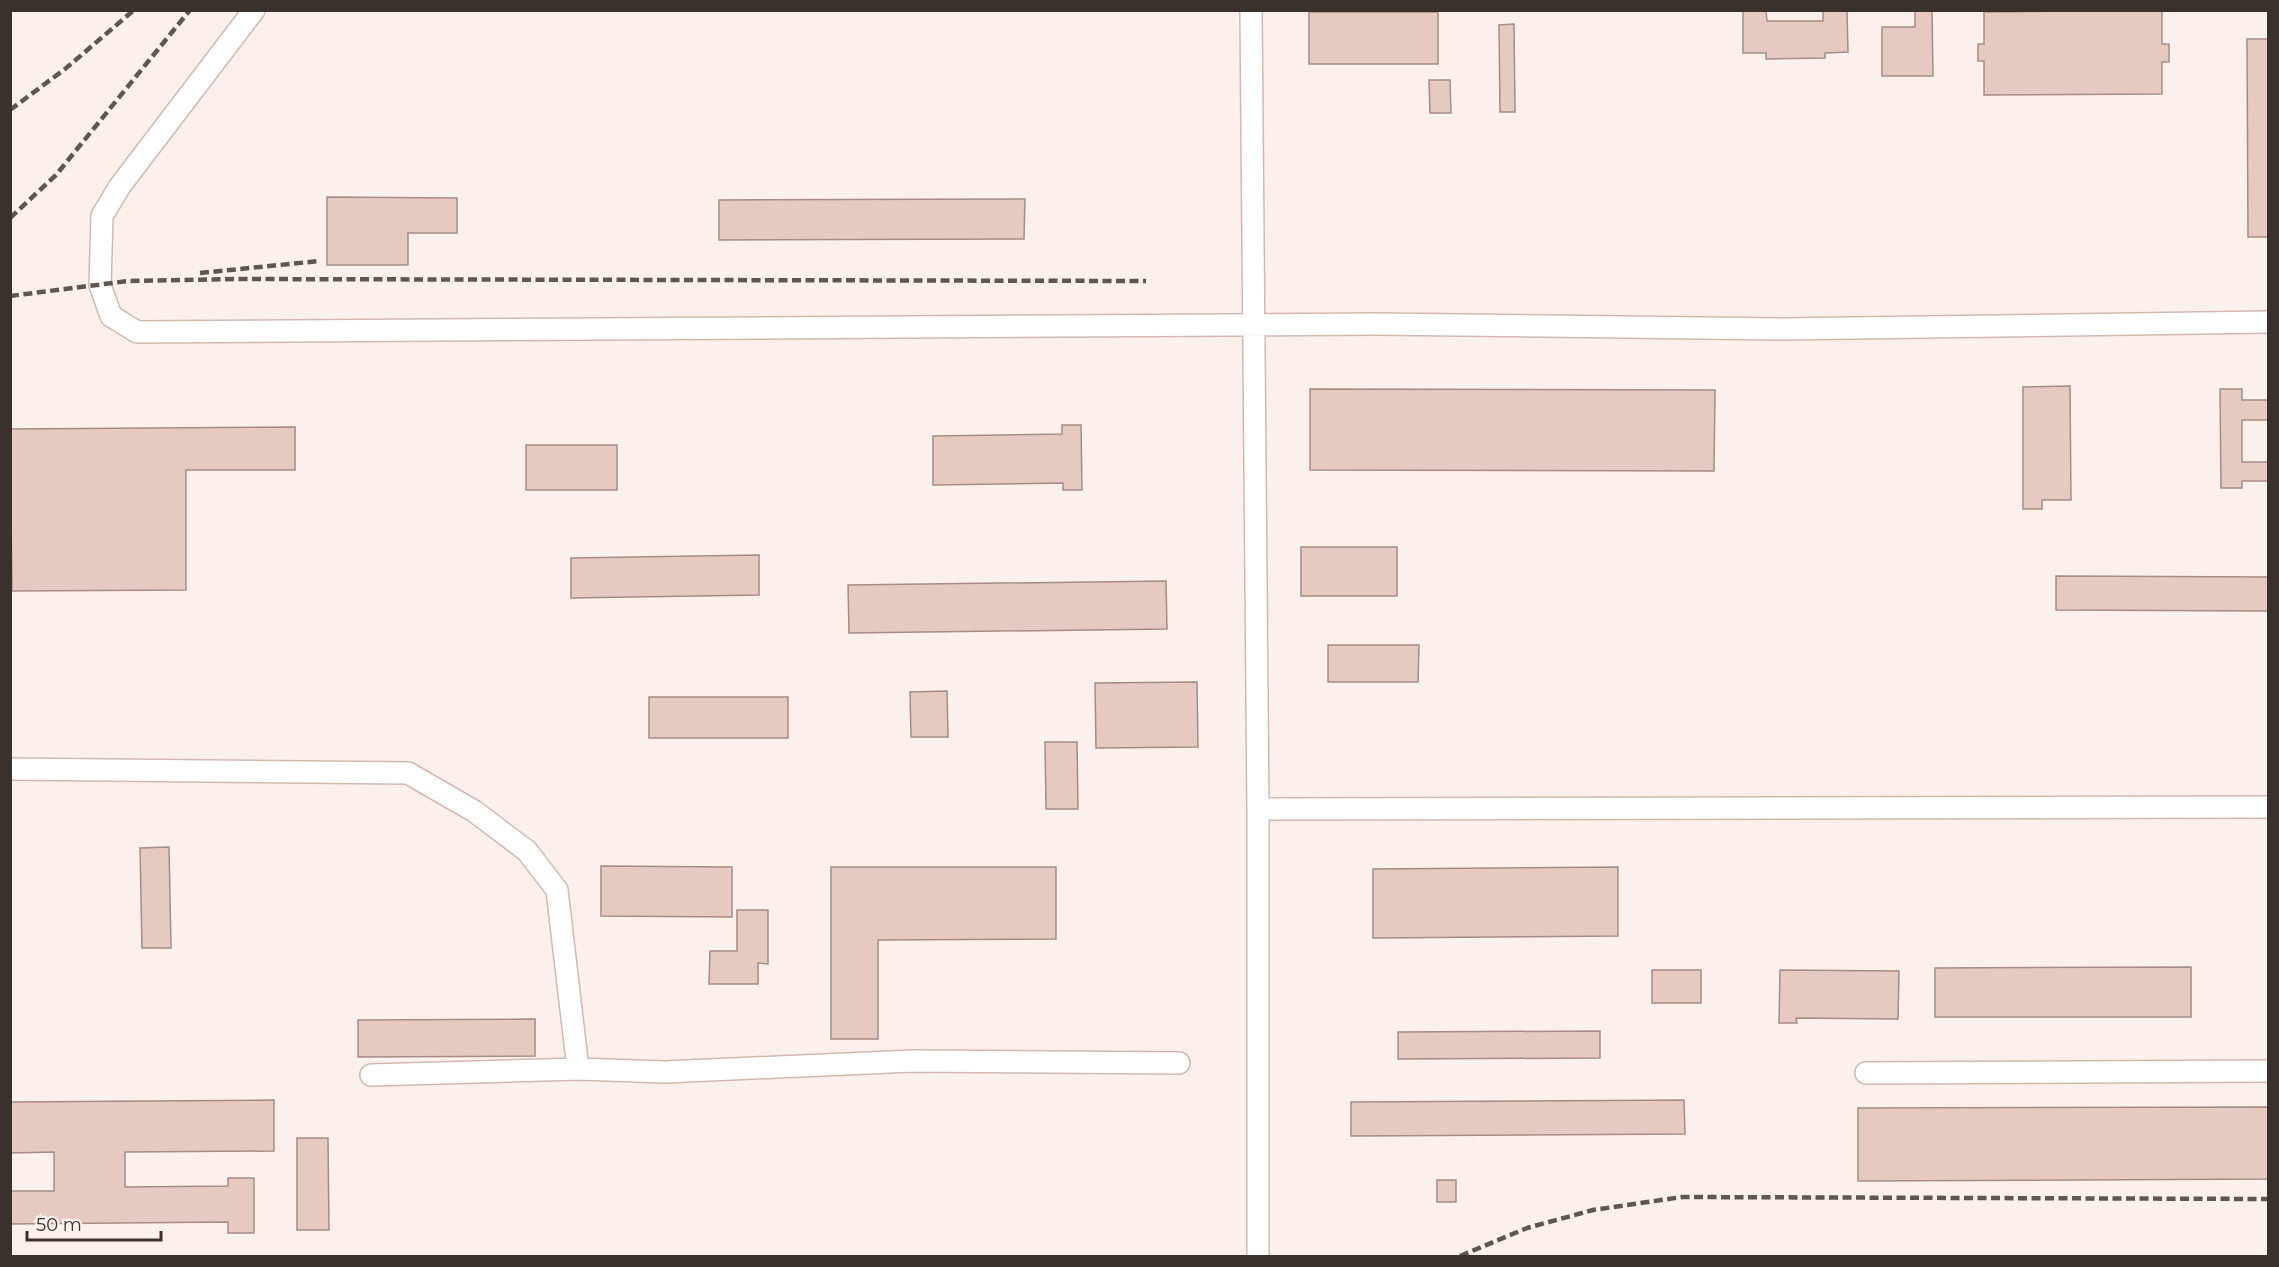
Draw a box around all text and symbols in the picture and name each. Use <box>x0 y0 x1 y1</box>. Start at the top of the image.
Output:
scale bar <box>27 1204 160 1242</box>
text: 50 m <box>36 1214 82 1236</box>

